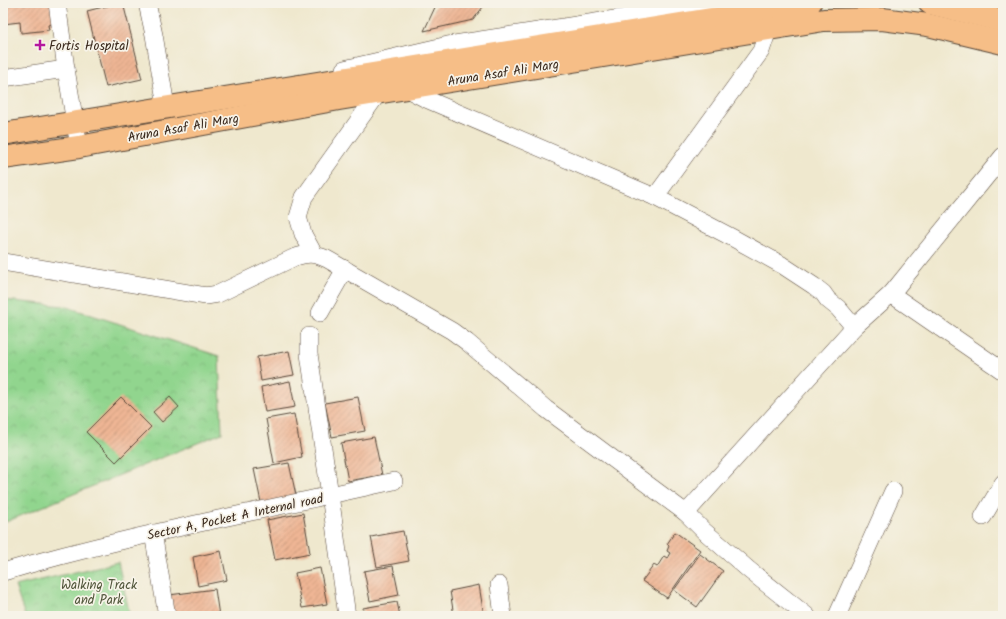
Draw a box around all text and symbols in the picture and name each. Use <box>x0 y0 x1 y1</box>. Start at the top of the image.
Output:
place label: Fortis Hospital <box>49 36 129 57</box>
marker: Fortis Hospital <box>34 39 46 51</box>
street label: Aruna Asaf Ali Marg <box>446 54 560 93</box>
street label: Aruna Asaf Ali Marg <box>126 108 241 149</box>
street label: Sector A, Pocket A Internal road <box>145 488 326 546</box>
park label: Walking Track and Park <box>61 575 138 611</box>

